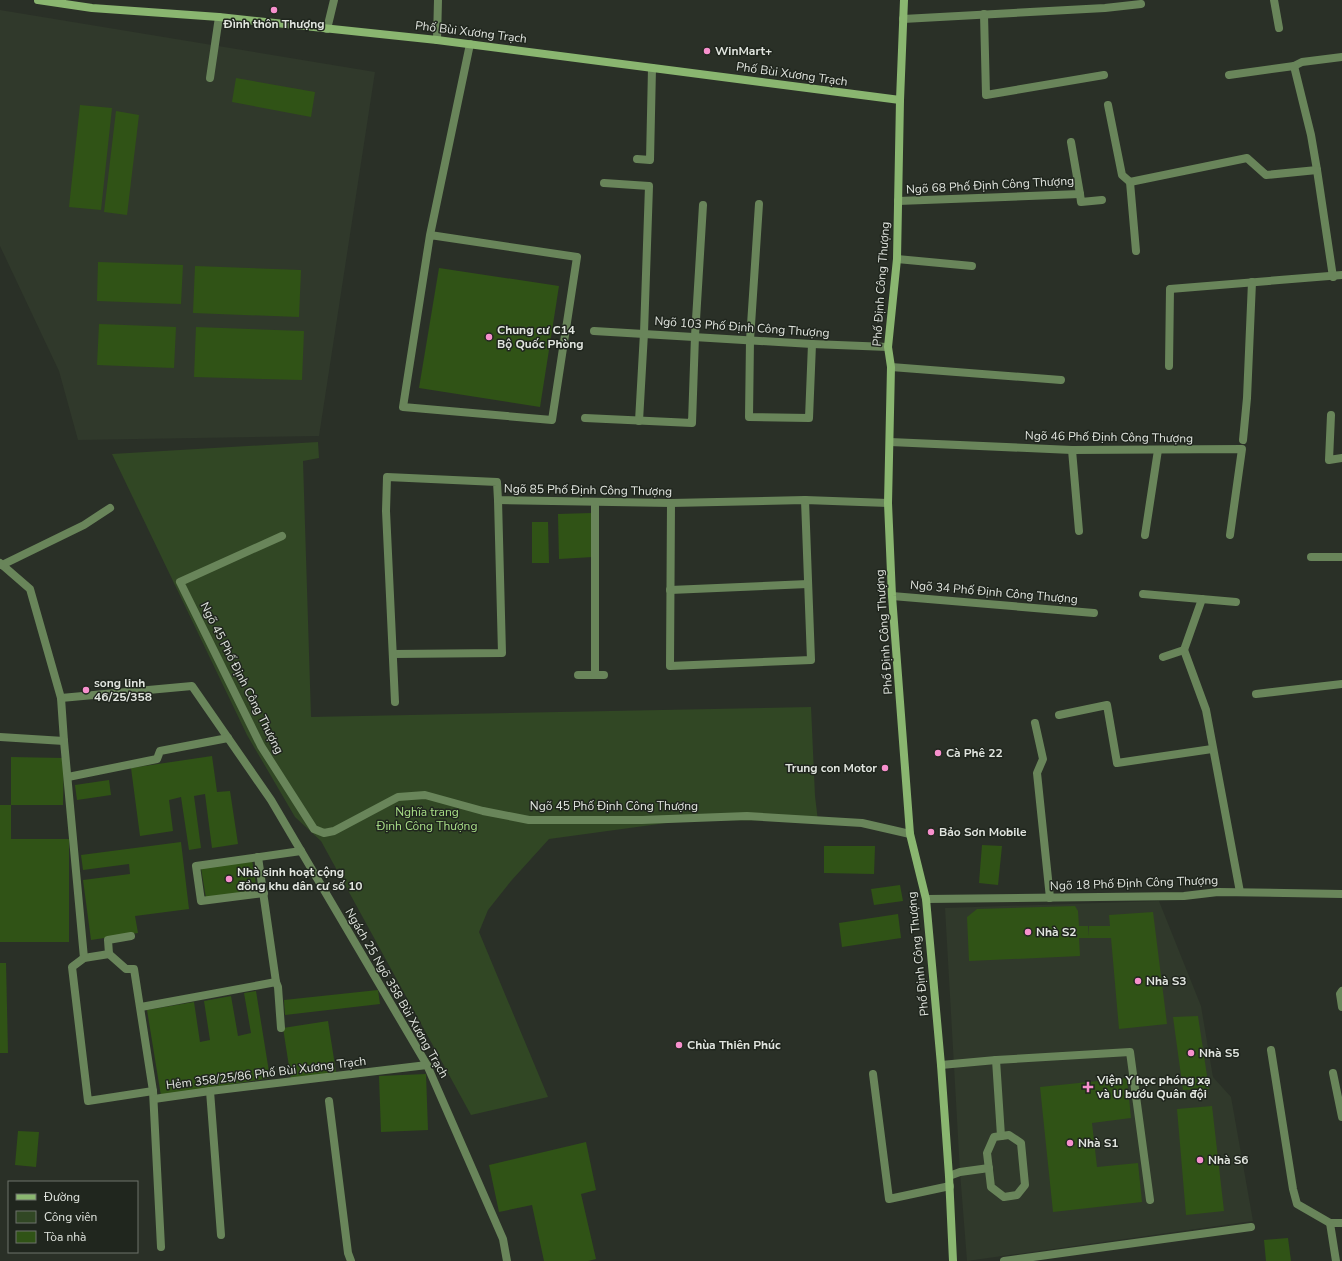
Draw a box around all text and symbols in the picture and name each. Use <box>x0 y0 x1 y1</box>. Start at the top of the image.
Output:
marker: Đình thôn Thượng <box>269 5 279 15</box>
place label: Đình thôn Thượng <box>223 16 324 32</box>
street label: Phố Bùi Xương Trạch <box>414 17 528 47</box>
place label: WinMart+ <box>715 43 772 59</box>
marker: WinMart+ <box>702 46 712 56</box>
street label: Phố Bùi Xương Trạch <box>735 58 849 90</box>
street label: Ngõ 68 Phố Định Công Thượng <box>906 173 1074 197</box>
street label: Phố Định Công Thượng <box>869 221 893 347</box>
street label: Ngõ 103 Phố Định Công Thượng <box>654 313 830 341</box>
place label: Chung cư C14 Bộ Quốc Phòng <box>497 322 584 352</box>
marker: Chung cư C14 Bộ Quốc Phòng <box>484 332 494 342</box>
street label: Ngõ 46 Phố Định Công Thượng <box>1025 428 1193 446</box>
street label: Ngõ 85 Phố Định Công Thượng <box>504 481 672 499</box>
street label: Phố Định Công Thượng <box>872 569 896 695</box>
street label: Ngõ 34 Phố Định Công Thượng <box>909 577 1079 607</box>
street label: Ngõ 45 Phố Định Công Thượng <box>197 599 287 757</box>
place label: song linh 46/25/358 <box>94 675 152 705</box>
marker: song linh 46/25/358 <box>81 685 91 695</box>
place label: Cà Phê 22 <box>946 745 1003 761</box>
marker: Cà Phê 22 <box>933 748 943 758</box>
place label: Trung con Motor <box>785 760 877 776</box>
marker: Trung con Motor <box>880 763 890 773</box>
street label: Ngõ 45 Phố Định Công Thượng <box>530 798 698 814</box>
park label: Nghĩa trang Định Công Thượng <box>376 804 477 834</box>
place label: Bảo Sơn Mobile <box>939 824 1027 840</box>
marker: Bảo Sơn Mobile <box>926 827 936 837</box>
place label: Nhà sinh hoạt cộng đồng khu dân cư số 10 <box>237 864 363 894</box>
street label: Ngõ 18 Phố Định Công Thượng <box>1050 872 1218 894</box>
marker: Nhà sinh hoạt cộng đồng khu dân cư số 10 <box>224 874 234 884</box>
street label: Phố Định Công Thượng <box>904 891 932 1017</box>
street label: Ngách 25 Ngõ 358 Bùi Xương Trạch <box>342 905 452 1081</box>
place label: Nhà S2 <box>1036 924 1077 940</box>
marker: Nhà S2 <box>1023 927 1033 937</box>
place label: Nhà S3 <box>1146 973 1187 989</box>
marker: Nhà S3 <box>1133 976 1143 986</box>
place label: Chùa Thiên Phúc <box>687 1037 781 1053</box>
marker: Chùa Thiên Phúc <box>674 1040 684 1050</box>
place label: Nhà S5 <box>1199 1045 1240 1061</box>
marker: Nhà S5 <box>1186 1048 1196 1058</box>
street label: Hẻm 358/25/86 Phố Bùi Xương Trạch <box>165 1053 367 1093</box>
place label: Viện Y học phóng xạ và U bướu Quân đội <box>1096 1072 1211 1102</box>
marker: Viện Y học phóng xạ và U bướu Quân đội <box>1082 1081 1094 1093</box>
place label: Nhà S1 <box>1078 1135 1119 1151</box>
marker: Nhà S1 <box>1065 1138 1075 1148</box>
place label: Nhà S6 <box>1208 1152 1249 1168</box>
marker: Nhà S6 <box>1195 1155 1205 1165</box>
legend <box>8 1181 138 1253</box>
text: Đường <box>43 1189 80 1205</box>
text: Công viên <box>44 1209 97 1225</box>
text: Tòa nhà <box>44 1229 86 1245</box>

